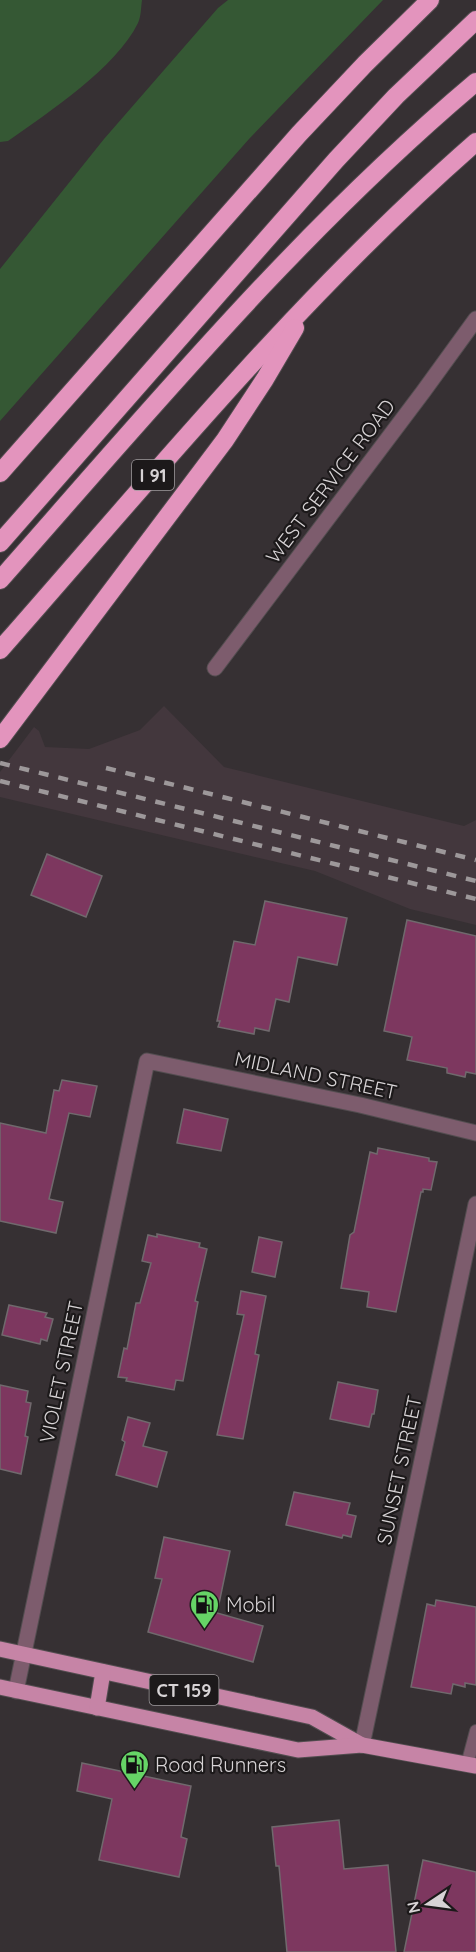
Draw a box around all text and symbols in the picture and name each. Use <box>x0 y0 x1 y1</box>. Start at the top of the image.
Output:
street label: WEST SERVICE ROAD <box>260 394 400 568</box>
road number: I 91 <box>132 460 174 490</box>
street label: MIDLAND STREET <box>232 1046 400 1104</box>
street label: VIOLET STREET <box>34 1299 88 1445</box>
street label: SUNSET STREET <box>371 1393 427 1547</box>
fuel station icon: Mobil <box>189 1588 221 1630</box>
place label: Mobil <box>226 1592 276 1617</box>
road number: CT 159 <box>150 1675 219 1705</box>
fuel station icon: Road Runners <box>118 1748 150 1790</box>
place label: Road Runners <box>155 1752 286 1777</box>
north arrow <box>398 1874 458 1934</box>
text: N <box>402 1899 424 1915</box>

